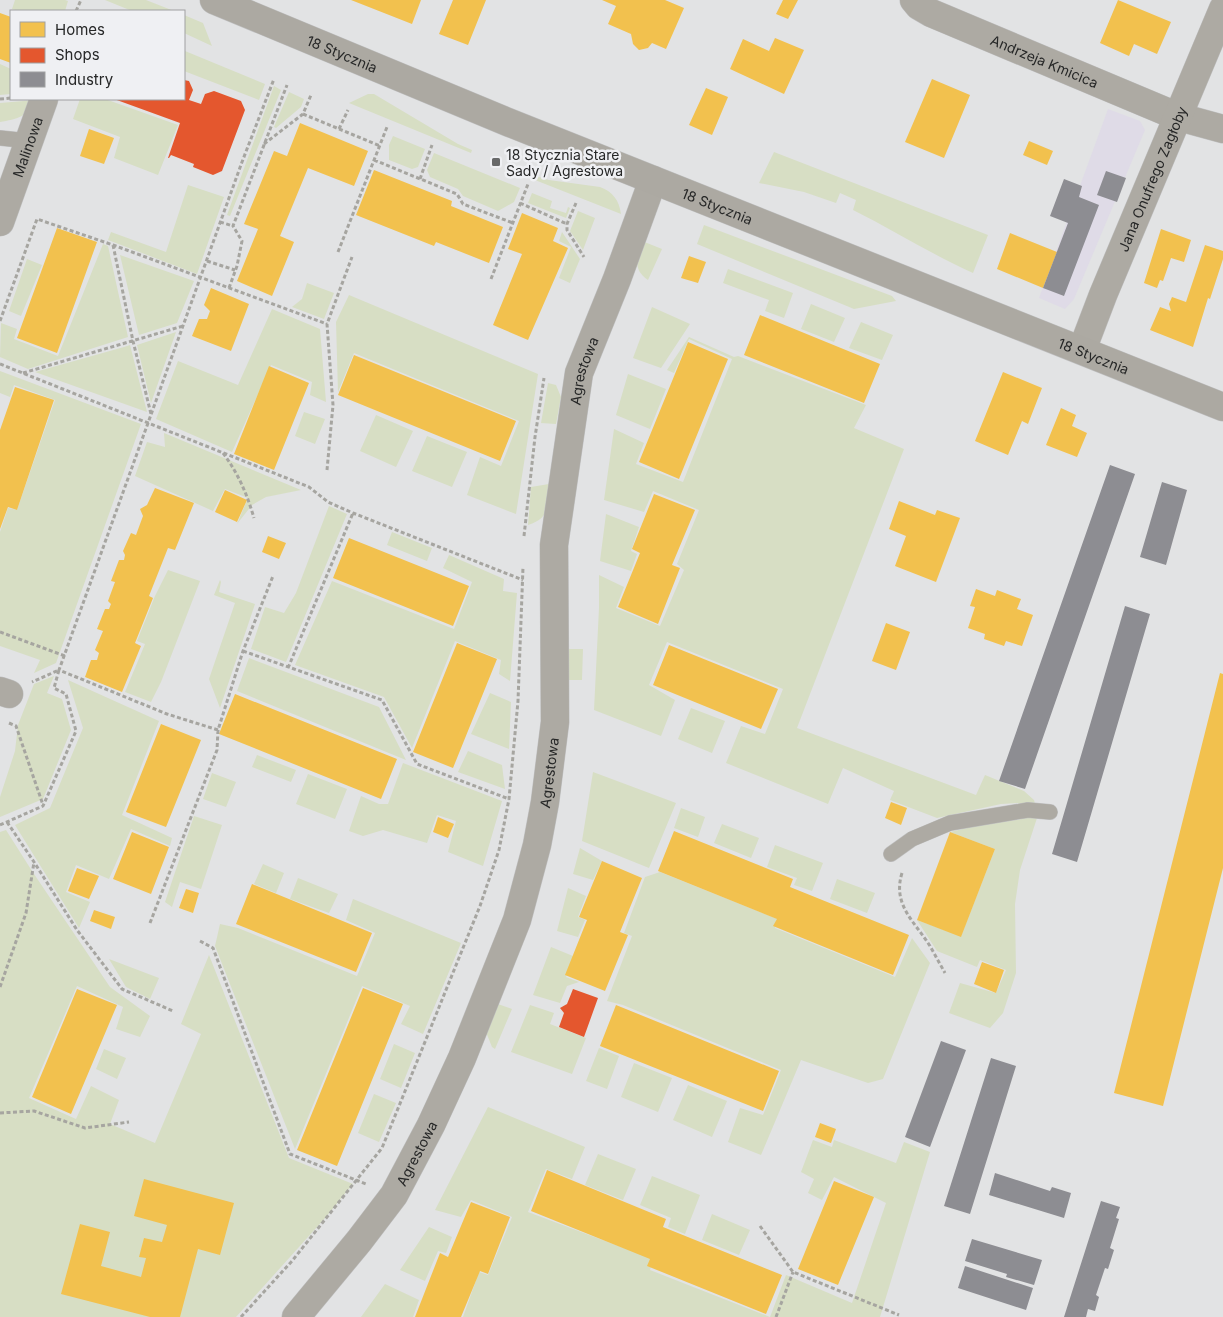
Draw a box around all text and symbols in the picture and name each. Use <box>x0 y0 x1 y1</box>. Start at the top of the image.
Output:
legend <box>10 10 185 100</box>
text: Homes <box>55 20 105 39</box>
street label: 18 Stycznia <box>305 31 380 76</box>
street label: Andrzeja Kmicica <box>988 31 1101 91</box>
text: Shops <box>55 45 100 64</box>
text: Industry <box>55 70 114 89</box>
street label: Jana Onufrego Zagłoby <box>1114 103 1190 254</box>
street label: Malinowa <box>8 114 46 179</box>
place label: 18 Stycznia Stare Sady / Agrestowa <box>506 146 623 179</box>
marker: 18 Stycznia Stare Sady / Agrestowa <box>490 156 502 168</box>
street label: 18 Stycznia <box>680 184 756 227</box>
street label: Agrestowa <box>566 334 601 406</box>
street label: 18 Stycznia <box>1056 334 1132 377</box>
street label: Agrestowa <box>536 736 561 809</box>
street label: Agrestowa <box>392 1118 440 1188</box>

